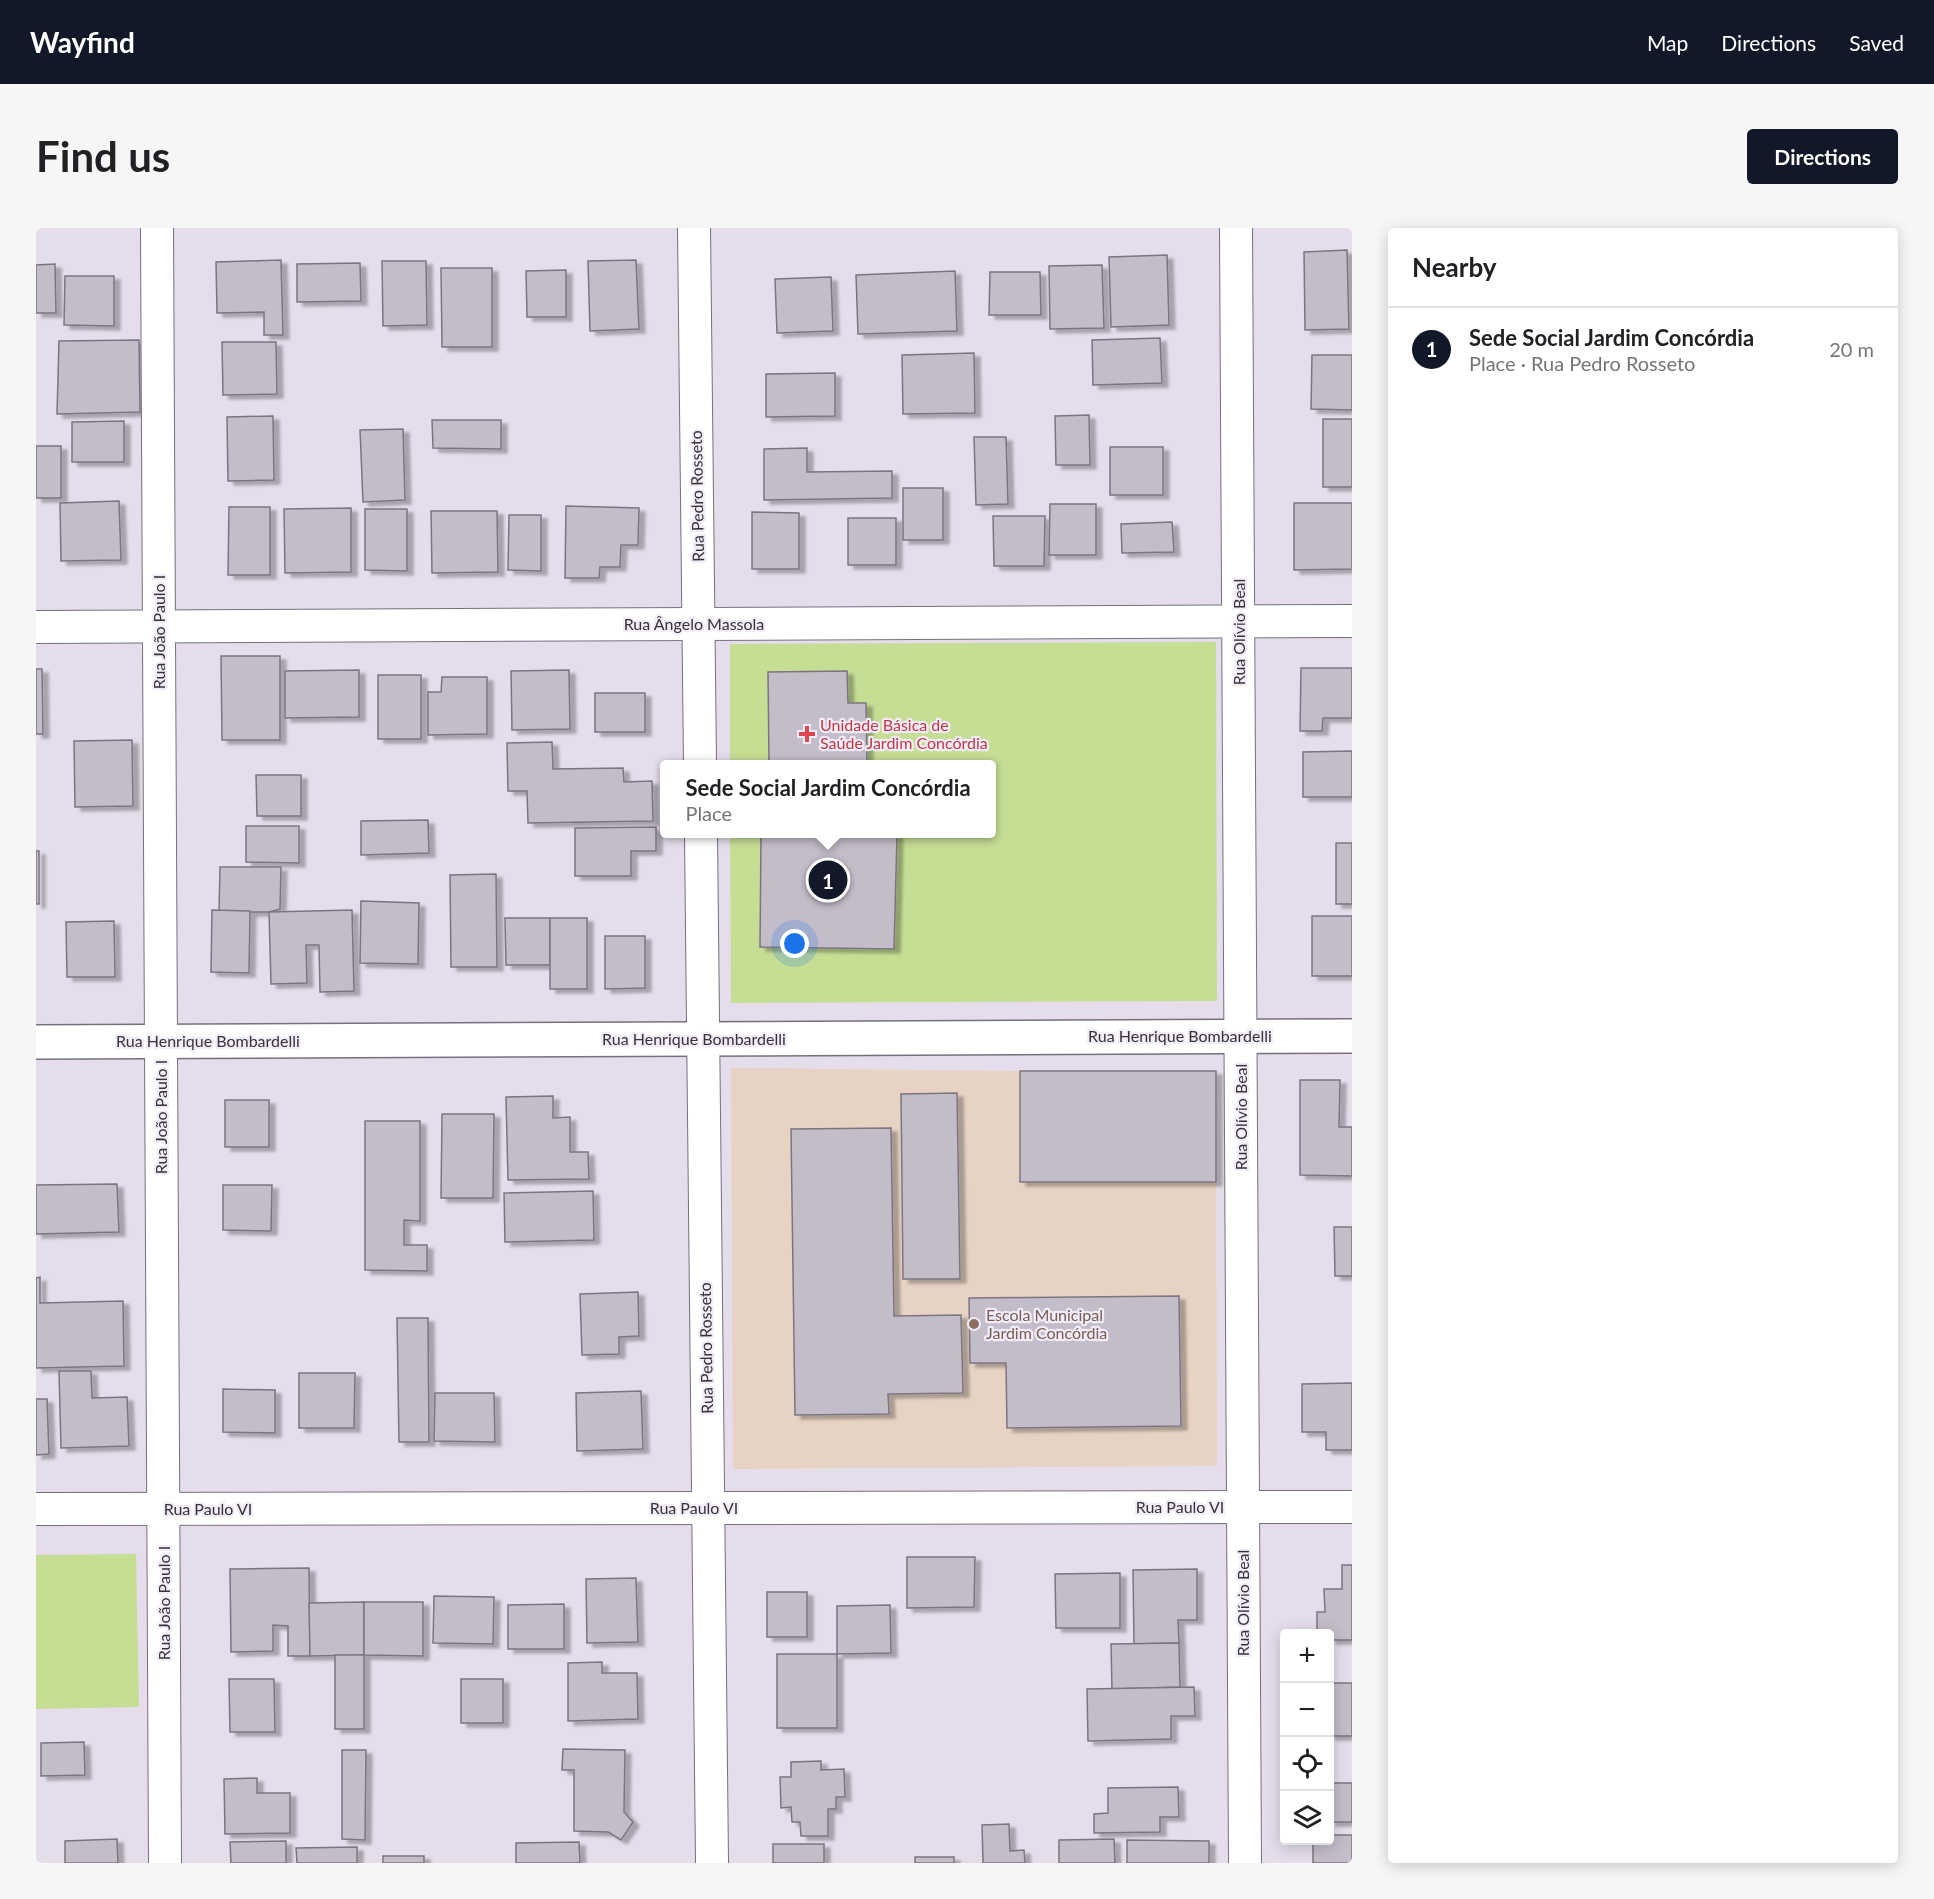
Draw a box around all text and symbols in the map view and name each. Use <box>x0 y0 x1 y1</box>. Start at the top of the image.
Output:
text: Wayfind <box>30 25 135 59</box>
text: Map <box>1647 30 1688 55</box>
text: Directions <box>1721 30 1816 55</box>
text: Saved <box>1849 30 1904 55</box>
button: Directions <box>1747 129 1898 184</box>
text: Find us <box>36 131 170 181</box>
text: Nearby <box>1412 251 1497 283</box>
text: Sede Social Jardim Concórdia <box>1469 324 1754 351</box>
text: 1 <box>1426 337 1437 361</box>
text: 20 m <box>1829 337 1874 361</box>
text: Place · Rua Pedro Rosseto <box>1469 351 1695 375</box>
street label: Rua Pedro Rosseto <box>686 430 707 562</box>
street label: Rua João Paulo I <box>149 575 168 689</box>
street label: Rua Olívio Beal <box>1229 579 1248 685</box>
street label: Rua Ângelo Massola <box>624 614 764 633</box>
place label: Unidade Básica de Saúde Jardim Concórdia <box>820 715 988 752</box>
marker: Unidade Básica de Saúde Jardim Concórdia <box>798 725 816 743</box>
popup <box>660 760 996 838</box>
text: Sede Social Jardim Concórdia <box>685 774 971 801</box>
text: Place <box>685 801 732 825</box>
pin: 1 <box>808 858 848 902</box>
your location <box>780 929 809 958</box>
street label: Rua Henrique Bombardelli <box>1088 1026 1272 1045</box>
street label: Rua Henrique Bombardelli <box>602 1029 786 1048</box>
street label: Rua Henrique Bombardelli <box>116 1031 300 1050</box>
street label: Rua João Paulo I <box>151 1060 170 1174</box>
street label: Rua Olívio Beal <box>1231 1064 1250 1170</box>
street label: Rua Pedro Rosseto <box>695 1282 716 1414</box>
place label: Escola Municipal Jardim Concórdia <box>986 1305 1107 1342</box>
marker: Escola Municipal Jardim Concórdia <box>967 1317 981 1331</box>
street label: Rua Paulo VI <box>1136 1497 1224 1516</box>
street label: Rua Paulo VI <box>650 1498 738 1517</box>
street label: Rua Paulo VI <box>164 1499 252 1518</box>
street label: Rua João Paulo I <box>154 1546 173 1660</box>
street label: Rua Olívio Beal <box>1233 1550 1252 1656</box>
map controls <box>1280 1629 1334 1845</box>
button: + <box>1280 1629 1334 1683</box>
button: − <box>1280 1683 1334 1737</box>
button: locate <box>1280 1737 1334 1791</box>
button: layers <box>1280 1791 1334 1845</box>

